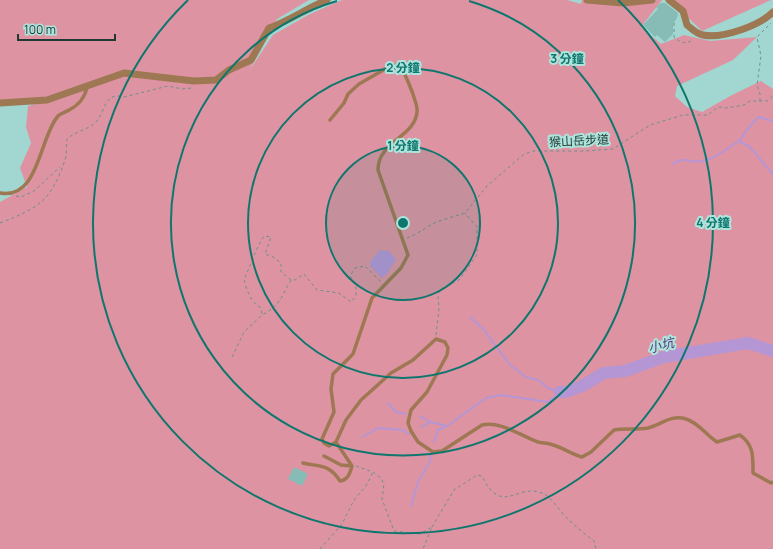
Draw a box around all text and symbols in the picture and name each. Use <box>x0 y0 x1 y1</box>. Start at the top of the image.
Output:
scale bar <box>18 16 115 42</box>
text: 100 m <box>24 21 56 38</box>
text: 3 分鐘 <box>550 50 584 67</box>
text: 2 分鐘 <box>386 59 420 76</box>
street label: 猴山岳步道 <box>549 130 609 151</box>
text: 1 分鐘 <box>387 137 419 154</box>
text: 4 分鐘 <box>696 214 730 231</box>
centre of rings <box>396 216 410 230</box>
water label: 小坑 <box>646 333 678 357</box>

